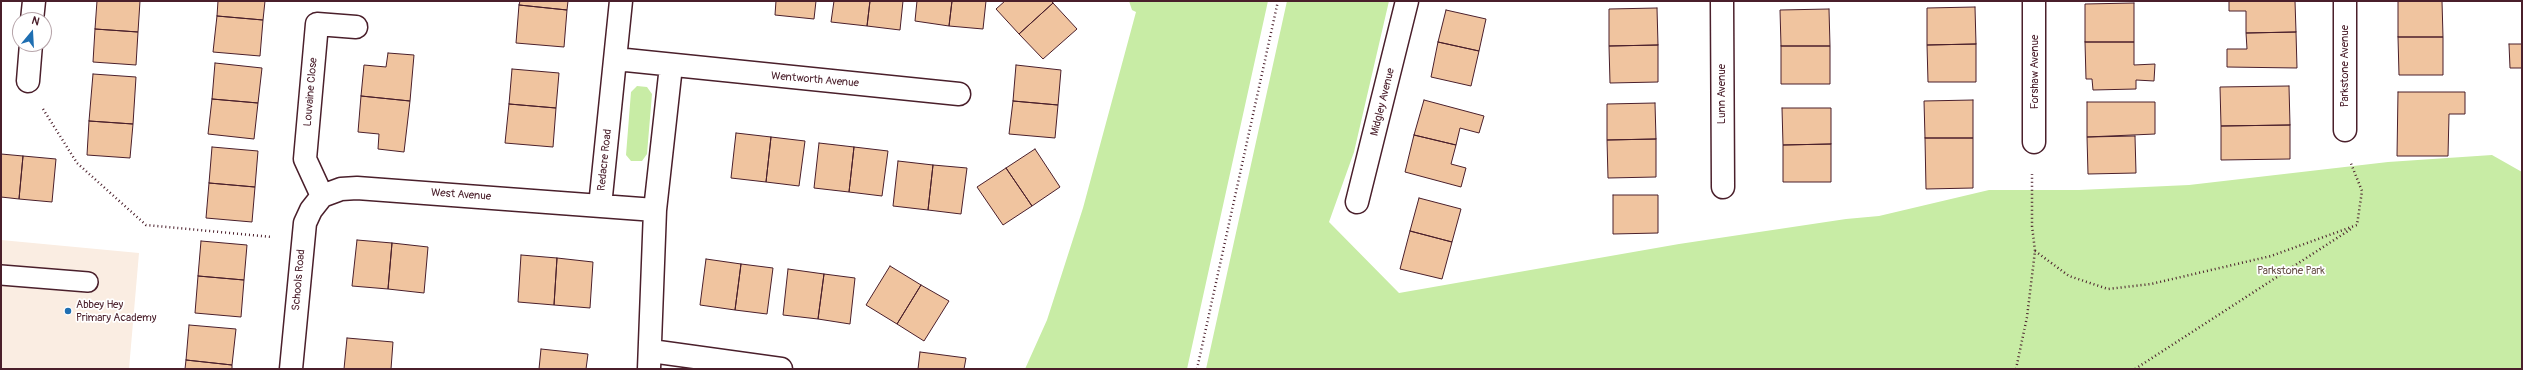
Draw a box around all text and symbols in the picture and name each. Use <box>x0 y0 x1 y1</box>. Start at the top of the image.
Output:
north arrow <box>12 12 52 52</box>
text: N <box>30 14 41 28</box>
street label: Parkstone Avenue <box>2338 25 2352 107</box>
street label: Forshaw Avenue <box>2028 35 2042 109</box>
street label: Louvaine Close <box>301 57 321 127</box>
street label: Lunn Avenue <box>1715 64 1729 124</box>
street label: Midgley Avenue <box>1368 67 1398 137</box>
street label: Wentworth Avenue <box>770 70 860 90</box>
street label: Redacre Road <box>595 128 615 192</box>
street label: West Avenue <box>430 186 492 204</box>
street label: Schools Road <box>290 249 308 311</box>
park label: Parkstone Park <box>2257 264 2325 278</box>
place label: Abbey Hey Primary Academy <box>76 298 156 324</box>
marker: Abbey Hey Primary Academy <box>63 306 73 316</box>

